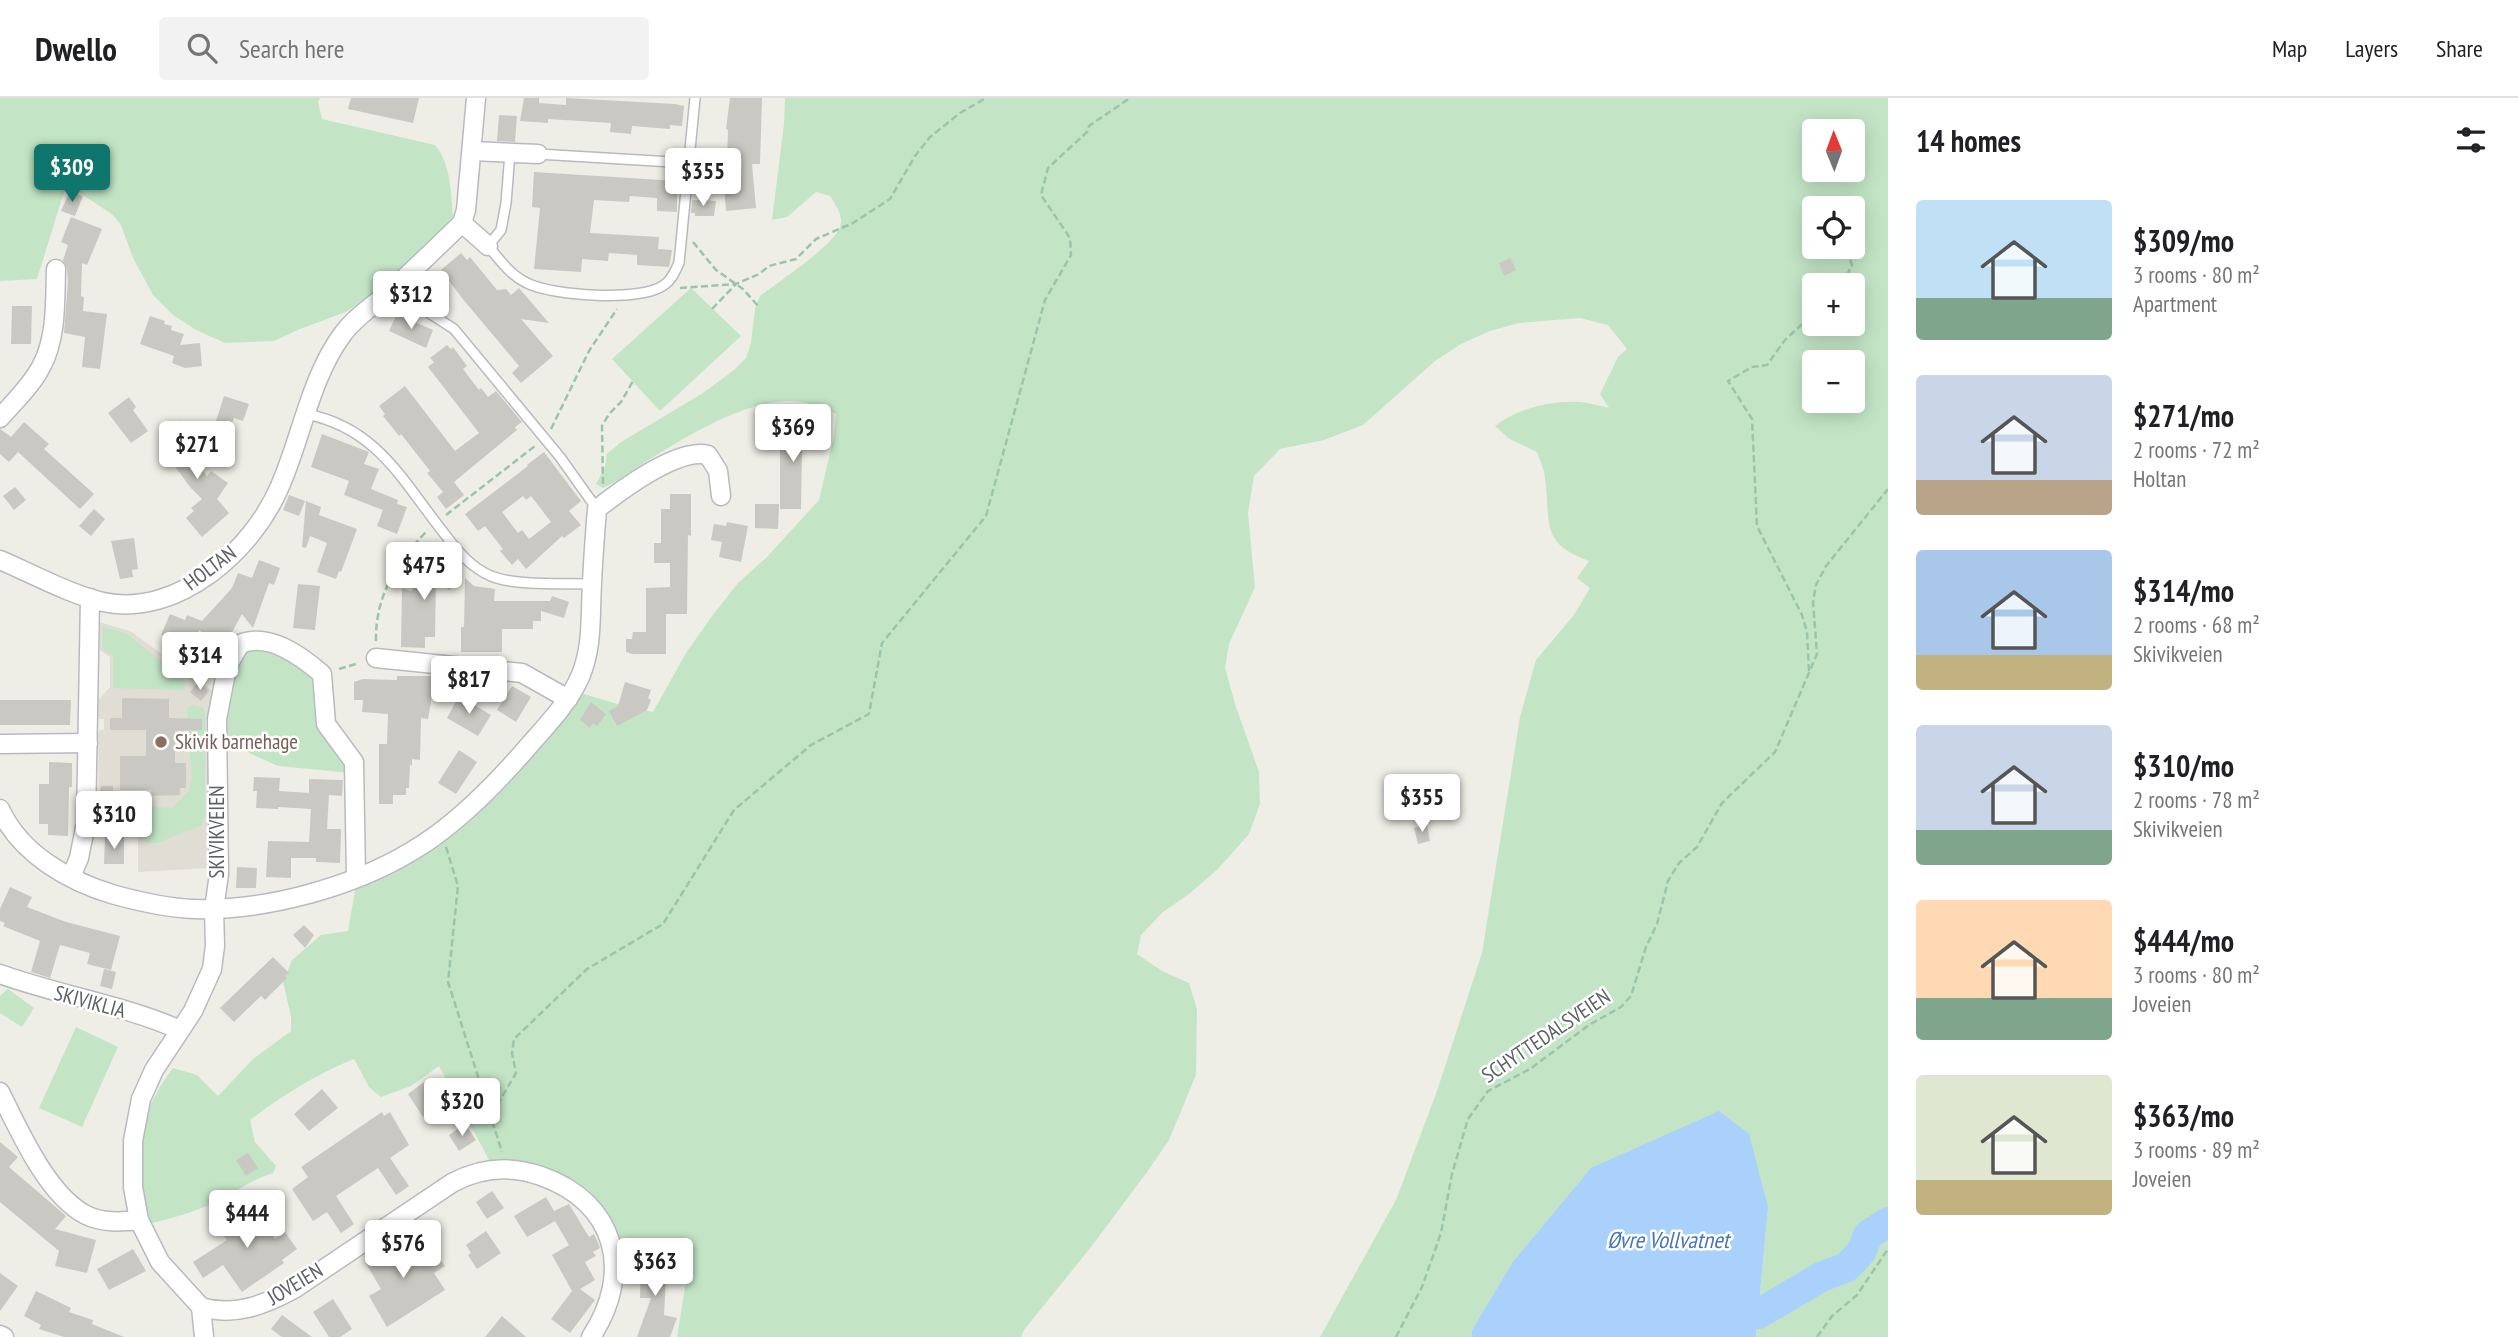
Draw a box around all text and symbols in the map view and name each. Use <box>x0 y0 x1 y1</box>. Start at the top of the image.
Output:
search box <box>159 17 649 80</box>
text: Dwello <box>35 27 117 70</box>
icon: search <box>183 29 221 67</box>
text: Search here <box>239 32 345 65</box>
text: Map <box>2272 33 2307 64</box>
text: Layers <box>2345 33 2398 64</box>
text: Share <box>2436 33 2483 64</box>
north arrow <box>1802 119 1866 182</box>
map controls <box>1802 119 1865 413</box>
text: 14 homes <box>1916 121 2021 160</box>
icon: filters <box>2452 121 2490 159</box>
pin: $309 <box>31 144 113 204</box>
pin: $355 <box>662 148 744 208</box>
text: $309 <box>50 152 94 181</box>
text: $355 <box>681 156 725 185</box>
button: locate <box>1802 196 1865 259</box>
text: $309/mo <box>2133 221 2234 260</box>
icon: home <box>1972 228 2056 312</box>
text: 3 rooms · 80 m² <box>2133 260 2260 289</box>
pin: $312 <box>370 272 452 331</box>
button: + <box>1802 273 1865 336</box>
text: $312 <box>389 279 433 308</box>
text: Apartment <box>2133 289 2217 318</box>
button: − <box>1802 350 1865 413</box>
text: $271/mo <box>2133 396 2234 435</box>
icon: home <box>1972 403 2056 487</box>
pin: $369 <box>752 404 834 464</box>
text: $369 <box>771 412 815 441</box>
pin: $271 <box>156 422 238 481</box>
text: $271 <box>175 429 219 458</box>
text: 2 rooms · 72 m² <box>2133 435 2260 464</box>
text: Holtan <box>2133 464 2186 493</box>
street label: HOLTAN <box>178 539 241 596</box>
pin: $475 <box>383 542 465 602</box>
text: $475 <box>402 550 446 579</box>
text: $314/mo <box>2133 571 2234 610</box>
icon: home <box>1972 578 2056 662</box>
text: 2 rooms · 68 m² <box>2133 610 2260 639</box>
pin: $314 <box>159 632 241 692</box>
text: Skivikveien <box>2133 639 2223 668</box>
text: $314 <box>178 640 222 669</box>
pin: $817 <box>428 656 510 716</box>
text: $817 <box>447 664 491 693</box>
place label: Skivik barnehage <box>175 728 298 755</box>
marker: Skivik barnehage <box>153 734 169 750</box>
text: $310/mo <box>2133 746 2234 785</box>
icon: home <box>1972 753 2056 837</box>
pin: $355 <box>1381 774 1463 834</box>
text: $355 <box>1400 782 1444 811</box>
text: 2 rooms · 78 m² <box>2133 785 2260 814</box>
street label: SKIVIKVEIEN <box>203 786 230 878</box>
pin: $310 <box>73 792 155 851</box>
text: $310 <box>92 799 136 828</box>
text: Skivikveien <box>2133 814 2223 843</box>
text: $444/mo <box>2133 921 2234 960</box>
icon: home <box>1972 928 2056 1012</box>
text: 3 rooms · 80 m² <box>2133 960 2260 989</box>
street label: SKIVIKLIA <box>51 979 129 1024</box>
street label: SCHYTTEDALSVEIEN <box>1476 983 1615 1089</box>
text: Joveien <box>2133 989 2191 1018</box>
pin: $320 <box>421 1079 503 1138</box>
text: $320 <box>440 1086 484 1115</box>
text: $363/mo <box>2133 1096 2234 1135</box>
icon: home <box>1972 1103 2056 1187</box>
text: 3 rooms · 89 m² <box>2133 1135 2260 1164</box>
text: Joveien <box>2133 1164 2191 1193</box>
pin: $444 <box>206 1190 288 1250</box>
text: $444 <box>225 1198 269 1227</box>
pin: $576 <box>362 1220 444 1280</box>
water label: Øvre Vollvatnet <box>1607 1225 1732 1254</box>
text: $576 <box>381 1228 425 1257</box>
pin: $363 <box>614 1238 696 1298</box>
text: $363 <box>633 1246 677 1275</box>
street label: JOVEIEN <box>261 1257 327 1311</box>

